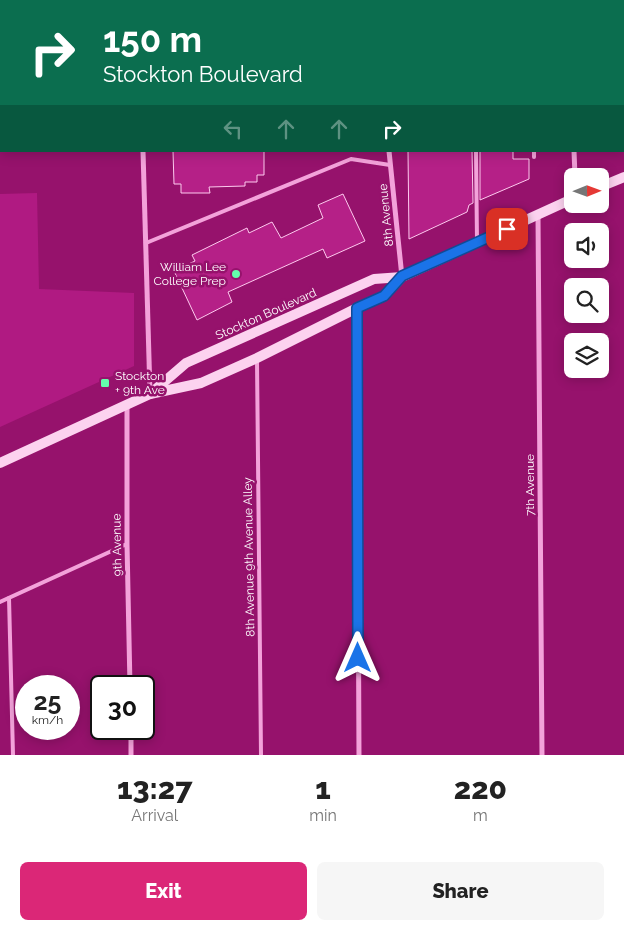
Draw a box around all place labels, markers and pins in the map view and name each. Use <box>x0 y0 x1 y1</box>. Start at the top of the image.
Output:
pin <box>486 208 528 250</box>
place label: William Lee College Prep <box>154 260 226 288</box>
marker: William Lee College Prep <box>230 268 242 280</box>
place label: Stockton + 9th Ave <box>115 369 165 397</box>
marker: Stockton + 9th Ave <box>99 377 111 389</box>

